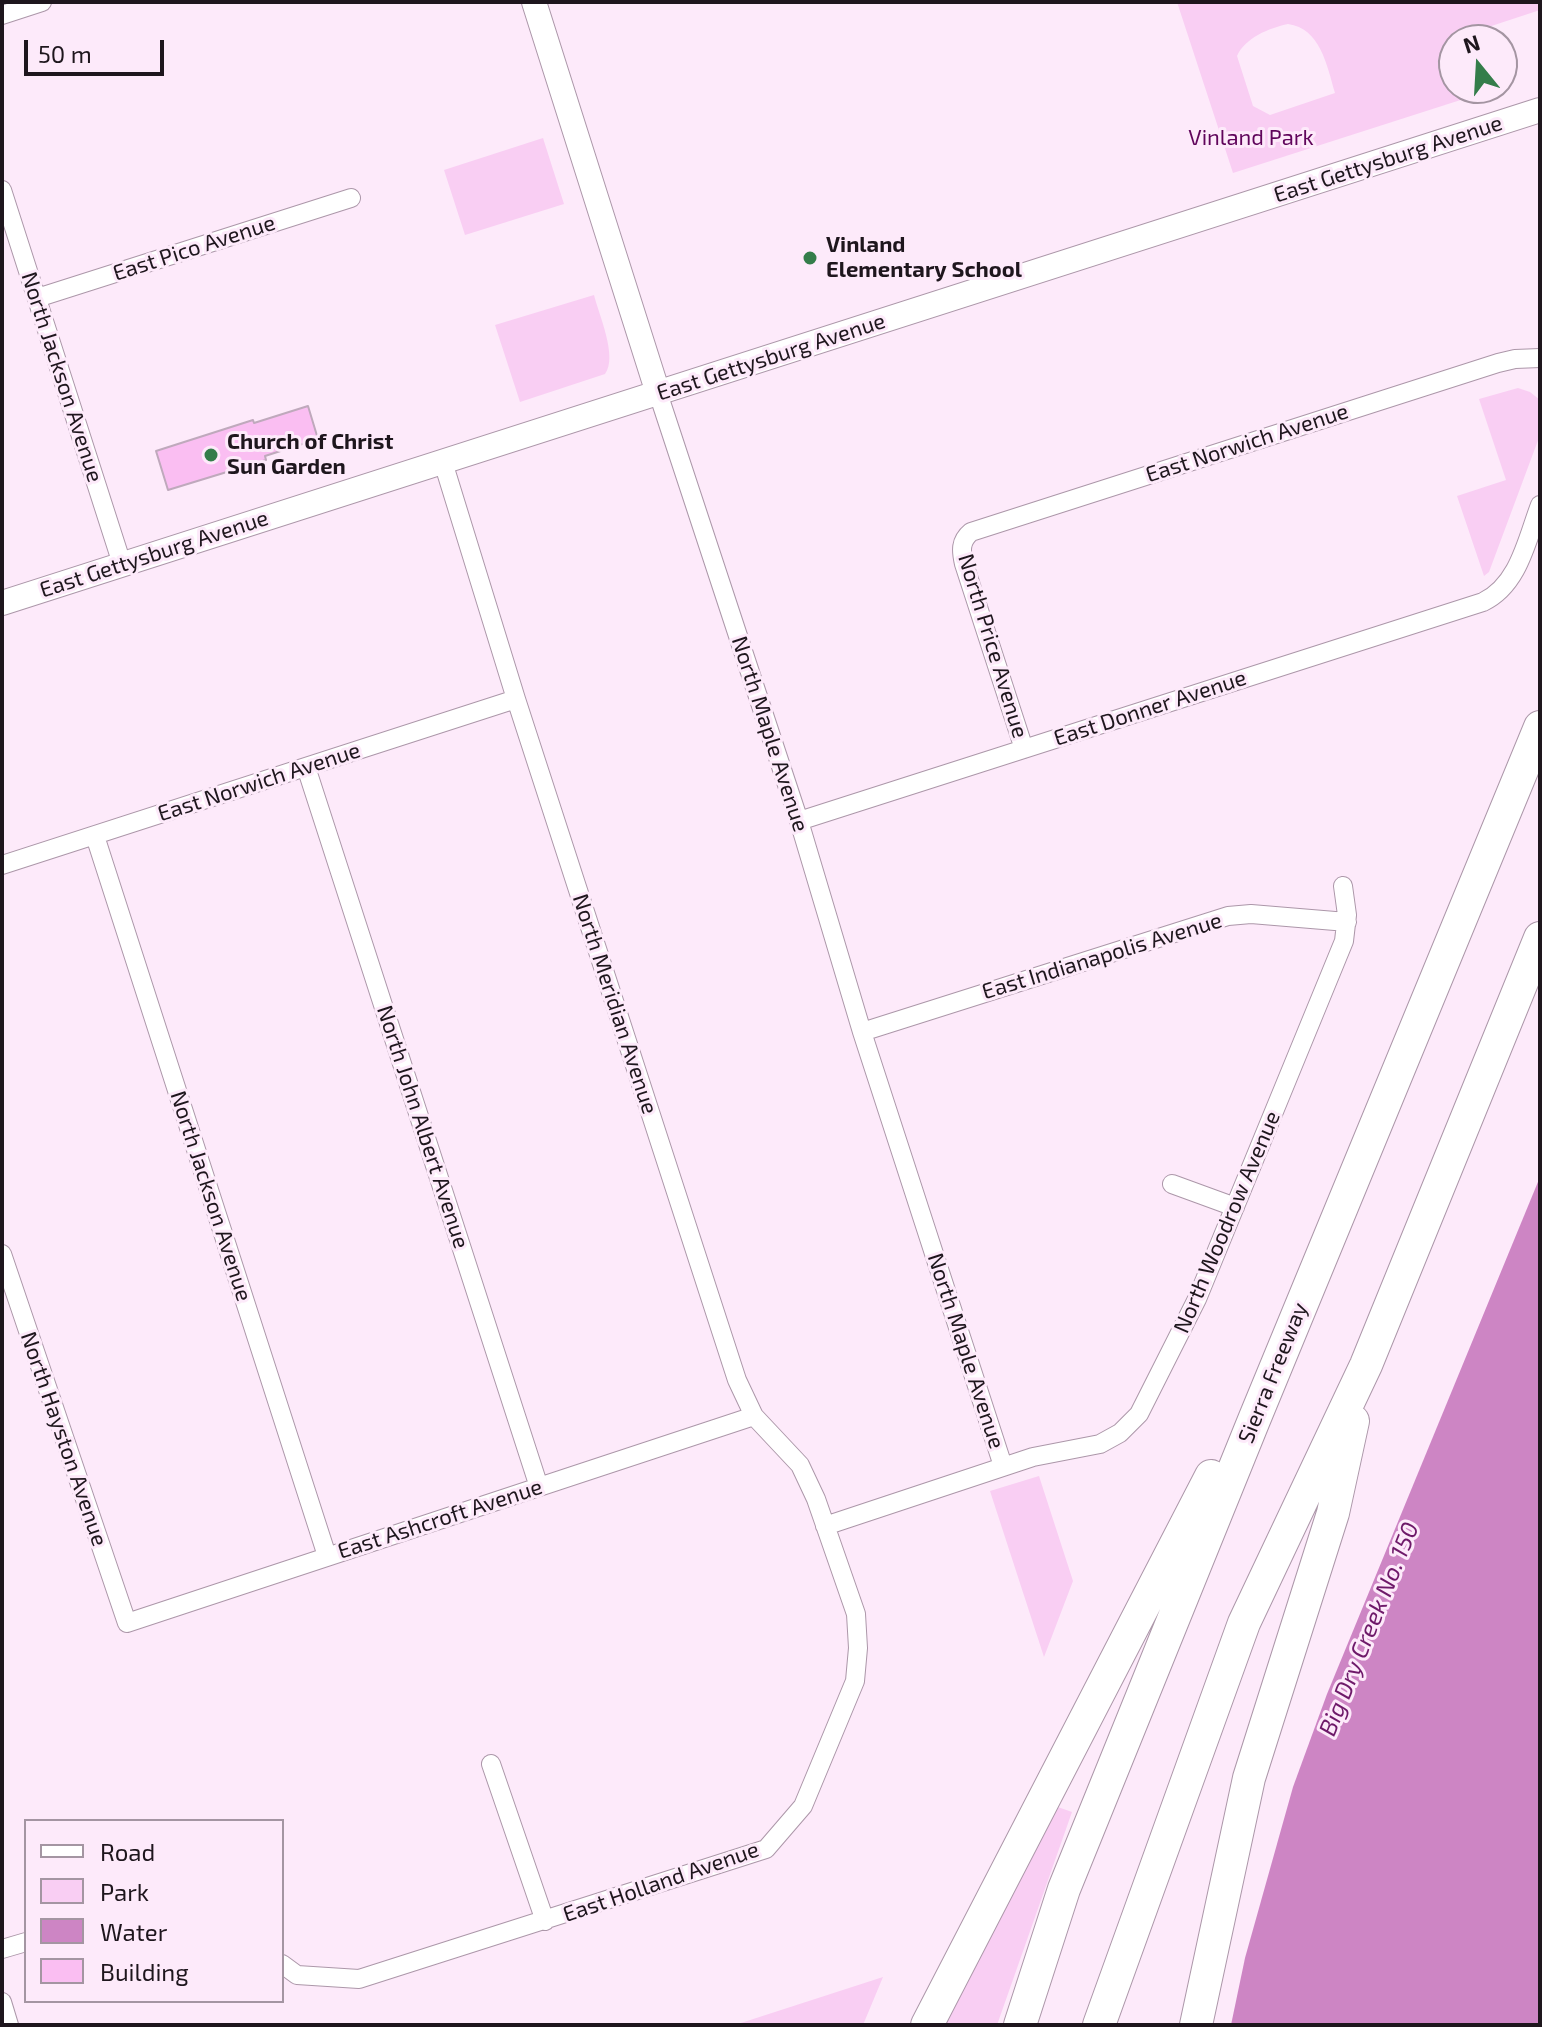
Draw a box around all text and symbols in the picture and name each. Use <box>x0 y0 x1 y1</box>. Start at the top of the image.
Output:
scale bar <box>28 24 168 74</box>
north arrow <box>1438 24 1518 104</box>
text: N <box>1460 28 1483 58</box>
text: 50 m <box>38 39 92 68</box>
street label: East Gettysburg Avenue <box>1270 110 1506 208</box>
park label: Vinland Park <box>1188 125 1314 151</box>
street label: East Pico Avenue <box>110 209 278 287</box>
place label: Vinland Elementary School <box>826 232 1022 284</box>
marker: Vinland Elementary School <box>801 249 819 267</box>
street label: North Jackson Avenue <box>16 269 108 485</box>
street label: East Gettysburg Avenue <box>653 308 889 406</box>
street label: East Norwich Avenue <box>1142 398 1352 488</box>
place label: Church of Christ Sun Garden <box>227 429 393 480</box>
marker: Church of Christ Sun Garden <box>202 446 220 464</box>
street label: East Gettysburg Avenue <box>36 505 272 603</box>
street label: North Price Avenue <box>952 551 1034 741</box>
street label: North Maple Avenue <box>726 633 814 835</box>
street label: East Donner Avenue <box>1050 664 1250 752</box>
street label: East Norwich Avenue <box>154 737 364 827</box>
street label: North Meridian Avenue <box>567 891 663 1117</box>
street label: East Indianapolis Avenue <box>979 907 1225 1005</box>
street label: North John Albert Avenue <box>371 1002 475 1252</box>
street label: North Jackson Avenue <box>165 1088 257 1304</box>
street label: North Woodrow Avenue <box>1168 1107 1286 1337</box>
street label: North Maple Avenue <box>922 1250 1010 1452</box>
street label: Sierra Freeway <box>1233 1299 1313 1447</box>
street label: North Hayston Avenue <box>15 1328 113 1550</box>
street label: East Ashcroft Avenue <box>334 1473 546 1565</box>
water label: Big Dry Creek No. 150 <box>1313 1518 1425 1740</box>
legend <box>24 1819 284 2003</box>
street label: East Holland Avenue <box>560 1836 762 1928</box>
text: Road <box>100 1837 155 1866</box>
text: Park <box>100 1877 149 1906</box>
text: Water <box>100 1917 167 1946</box>
text: Building <box>100 1957 189 1986</box>

